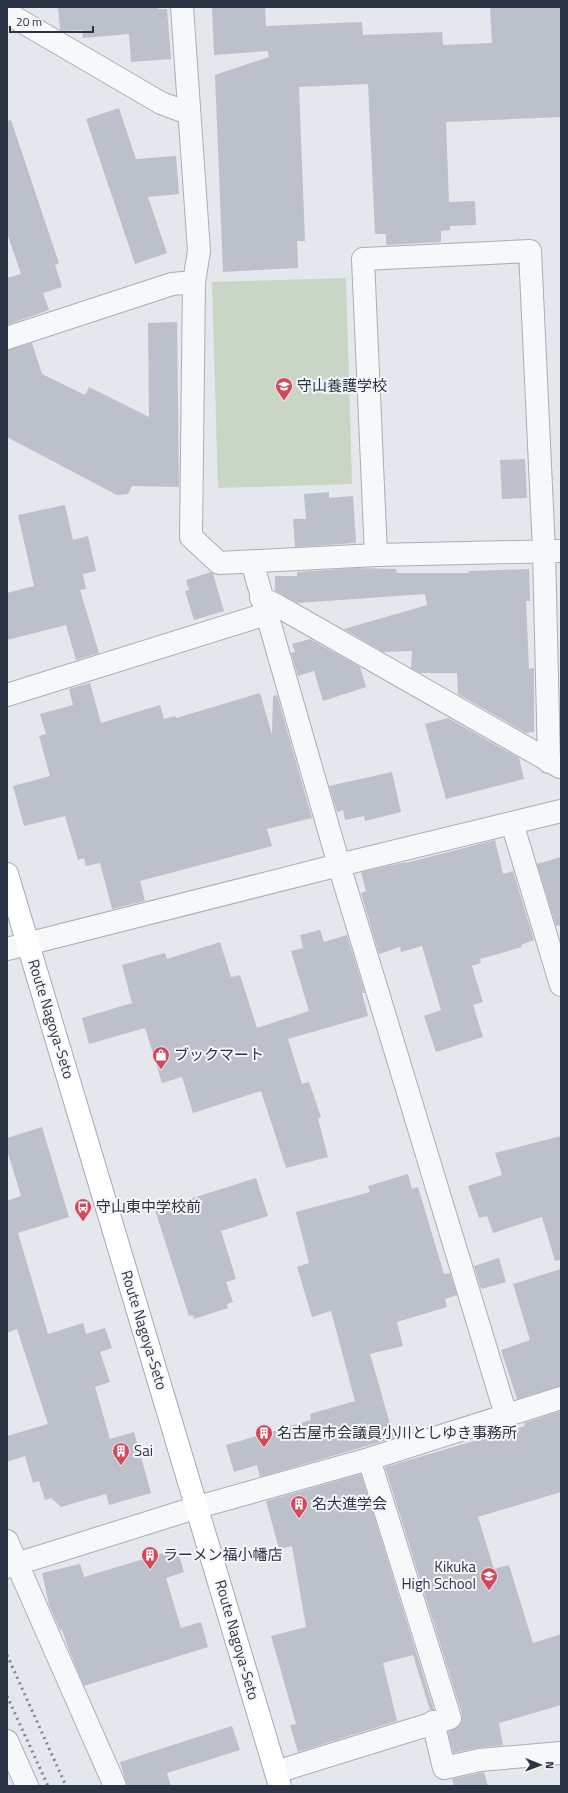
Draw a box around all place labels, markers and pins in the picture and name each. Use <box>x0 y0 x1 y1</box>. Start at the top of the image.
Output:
place label: 守山養護学校 <box>297 374 387 397</box>
school or university icon: 守山養護学校 <box>274 376 294 401</box>
place label: ブックマート <box>174 1043 264 1066</box>
shop icon: ブックマート <box>151 1045 171 1070</box>
place label: 守山東中学校前 <box>96 1195 201 1218</box>
bus stop icon: 守山東中学校前 <box>73 1197 93 1222</box>
place label: 名古屋市会議員小川としゆき事務所 <box>277 1421 517 1444</box>
building icon: 名古屋市会議員小川としゆき事務所 <box>254 1423 274 1448</box>
place label: Sai <box>134 1439 153 1462</box>
building icon: Sai <box>111 1441 131 1466</box>
place label: 名大進学会 <box>312 1492 387 1515</box>
building icon: 名大進学会 <box>289 1494 309 1519</box>
place label: ラーメン福小幡店 <box>163 1543 282 1566</box>
building icon: ラーメン福小幡店 <box>140 1545 160 1570</box>
place label: Kikuka High School <box>401 1555 476 1595</box>
school or university icon: Kikuka High School <box>479 1566 499 1591</box>

